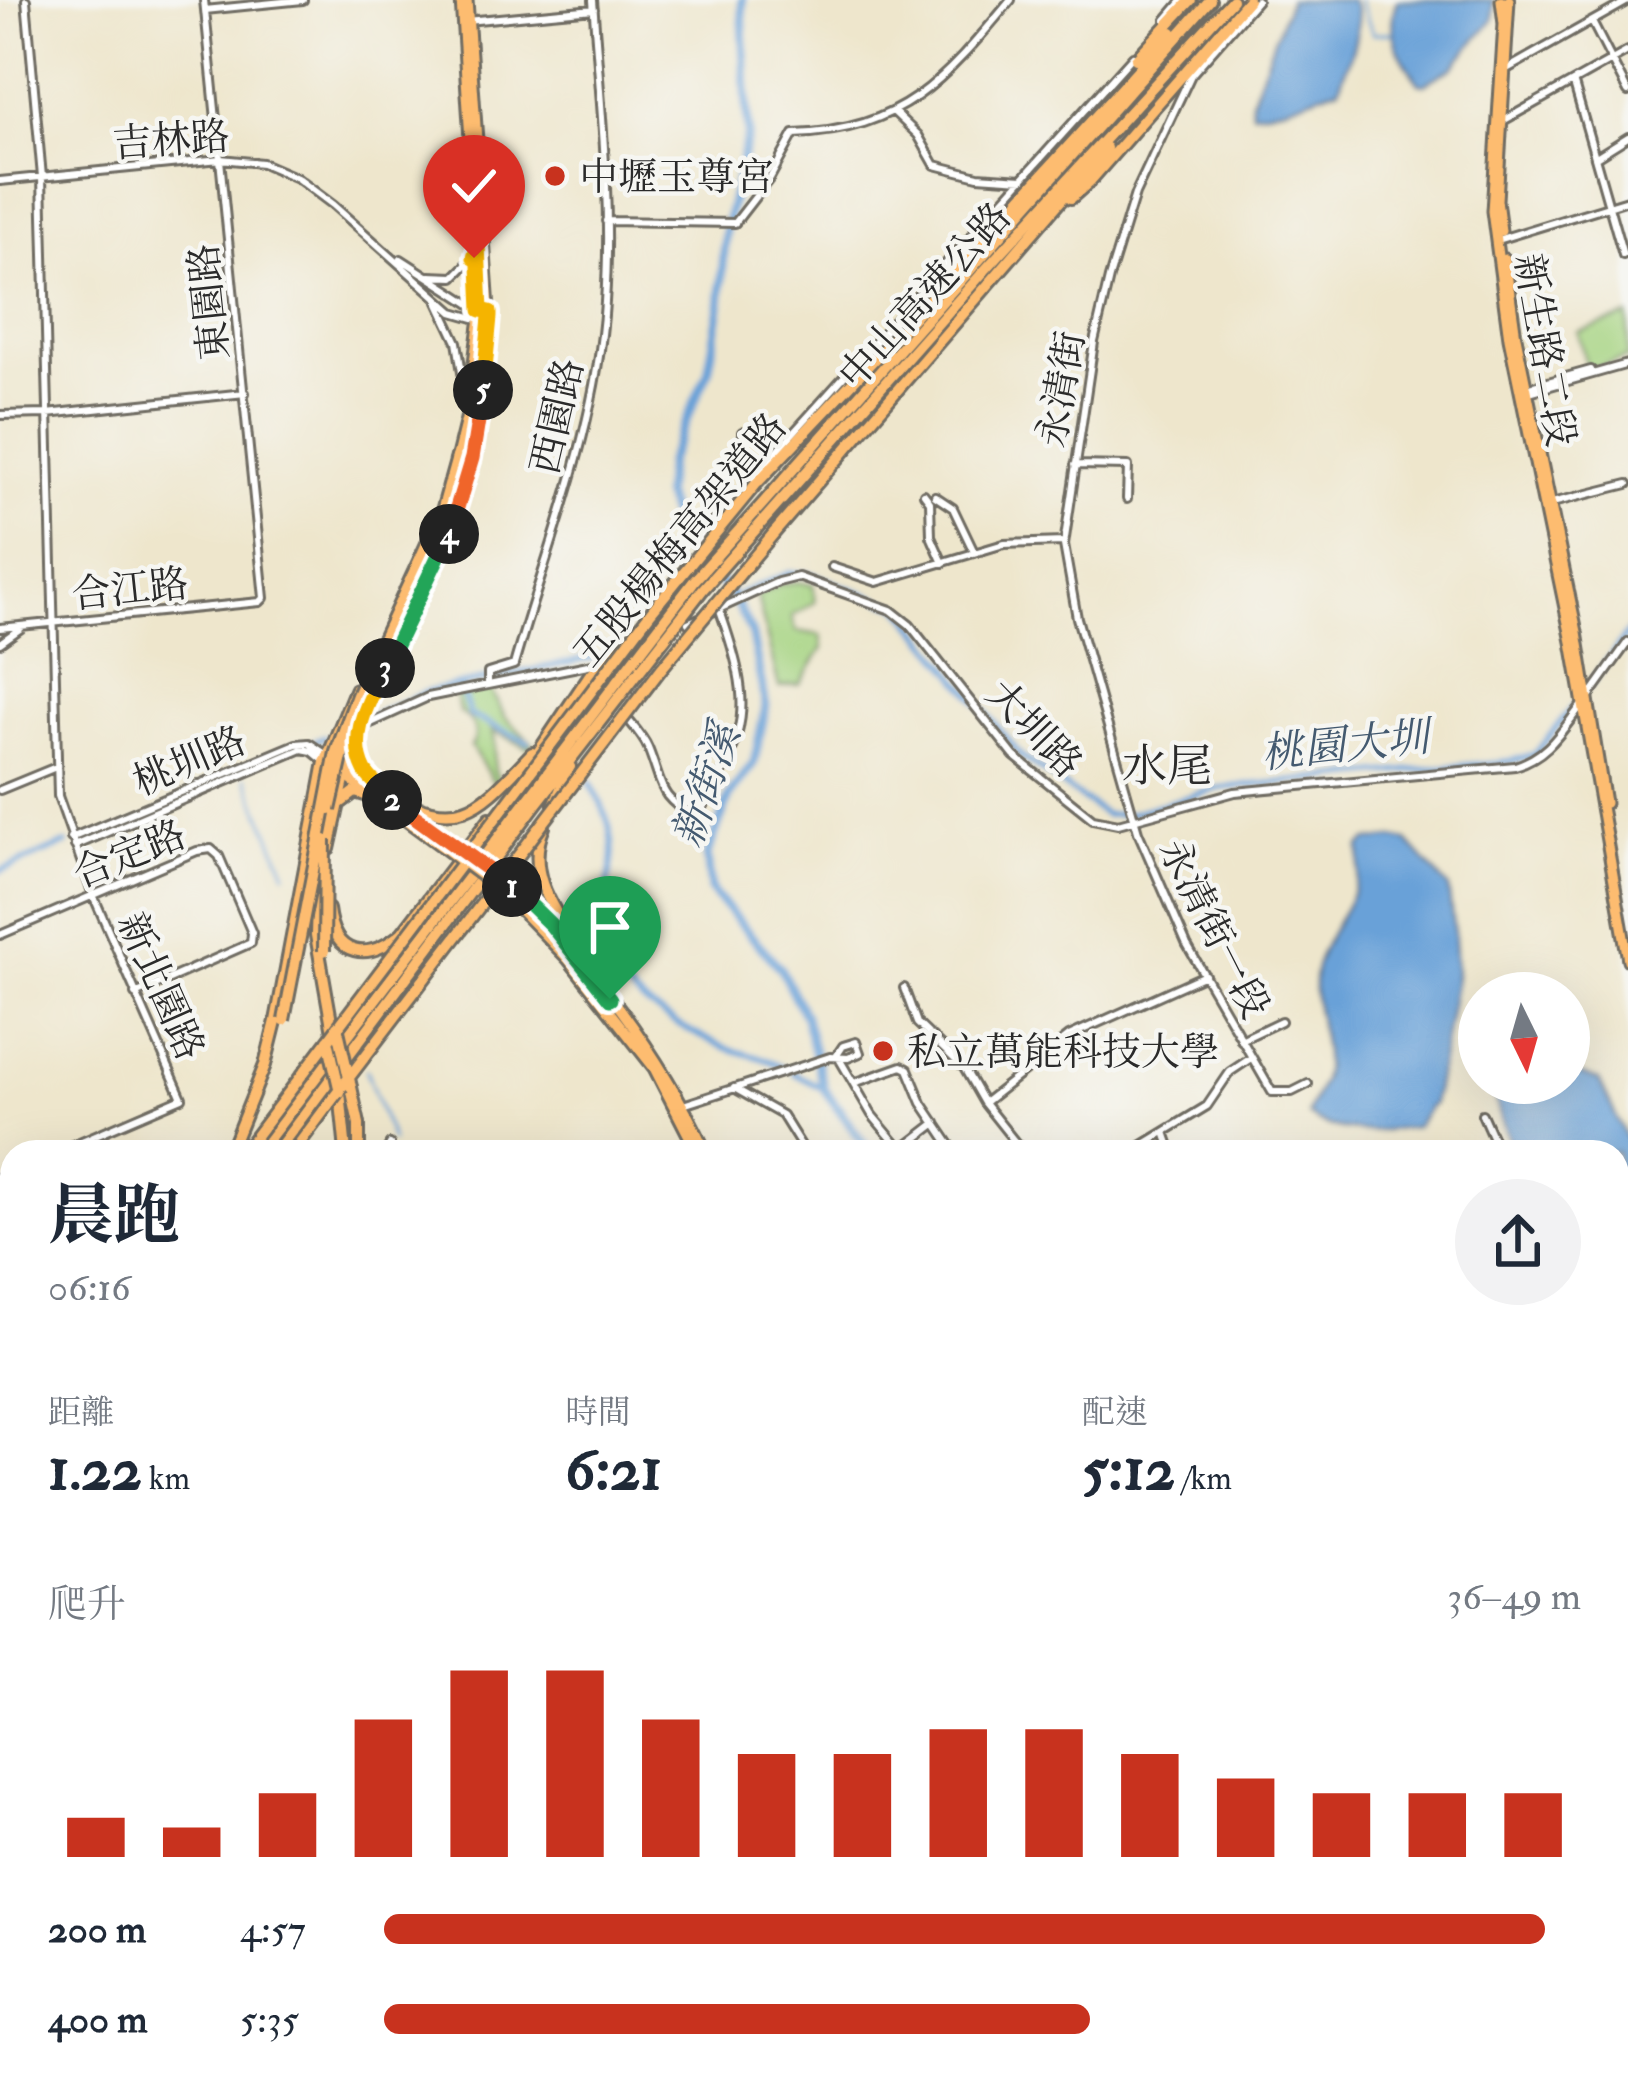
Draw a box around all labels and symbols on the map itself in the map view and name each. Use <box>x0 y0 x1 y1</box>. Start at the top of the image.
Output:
street label: 吉林路 <box>111 112 231 169</box>
pin <box>423 135 525 258</box>
place label: 中壢玉尊宮 <box>579 153 774 202</box>
marker: 中壢玉尊宮 <box>542 163 568 189</box>
street label: 中山高速公路 <box>829 193 1022 399</box>
street label: 東園路 <box>179 241 240 363</box>
street label: 新生路二段 <box>1503 250 1586 451</box>
street label: 永清街 <box>1027 327 1096 451</box>
street label: 西園路 <box>520 354 594 479</box>
pin: 5 <box>453 360 513 420</box>
street label: 五股楊梅高架道路 <box>563 403 797 677</box>
pin: 4 <box>419 504 479 564</box>
street label: 合江路 <box>69 559 191 620</box>
pin: 3 <box>355 638 415 698</box>
street label: 大圳路 <box>976 670 1092 788</box>
water label: 桃園大圳 <box>1259 711 1437 781</box>
water label: 新街溪 <box>662 714 753 854</box>
street label: 桃圳路 <box>126 716 253 807</box>
district label: 水尾 <box>1122 739 1212 795</box>
pin: 2 <box>362 770 422 830</box>
street label: 合定路 <box>66 810 193 899</box>
street label: 永清街一段 <box>1148 831 1280 1027</box>
pin: 1 <box>482 857 542 917</box>
pin <box>559 876 661 999</box>
street label: 新北園路 <box>107 905 215 1068</box>
north arrow <box>1458 972 1590 1104</box>
place label: 私立萬能科技大學 <box>907 1028 1219 1077</box>
marker: 私立萬能科技大學 <box>870 1038 896 1064</box>

